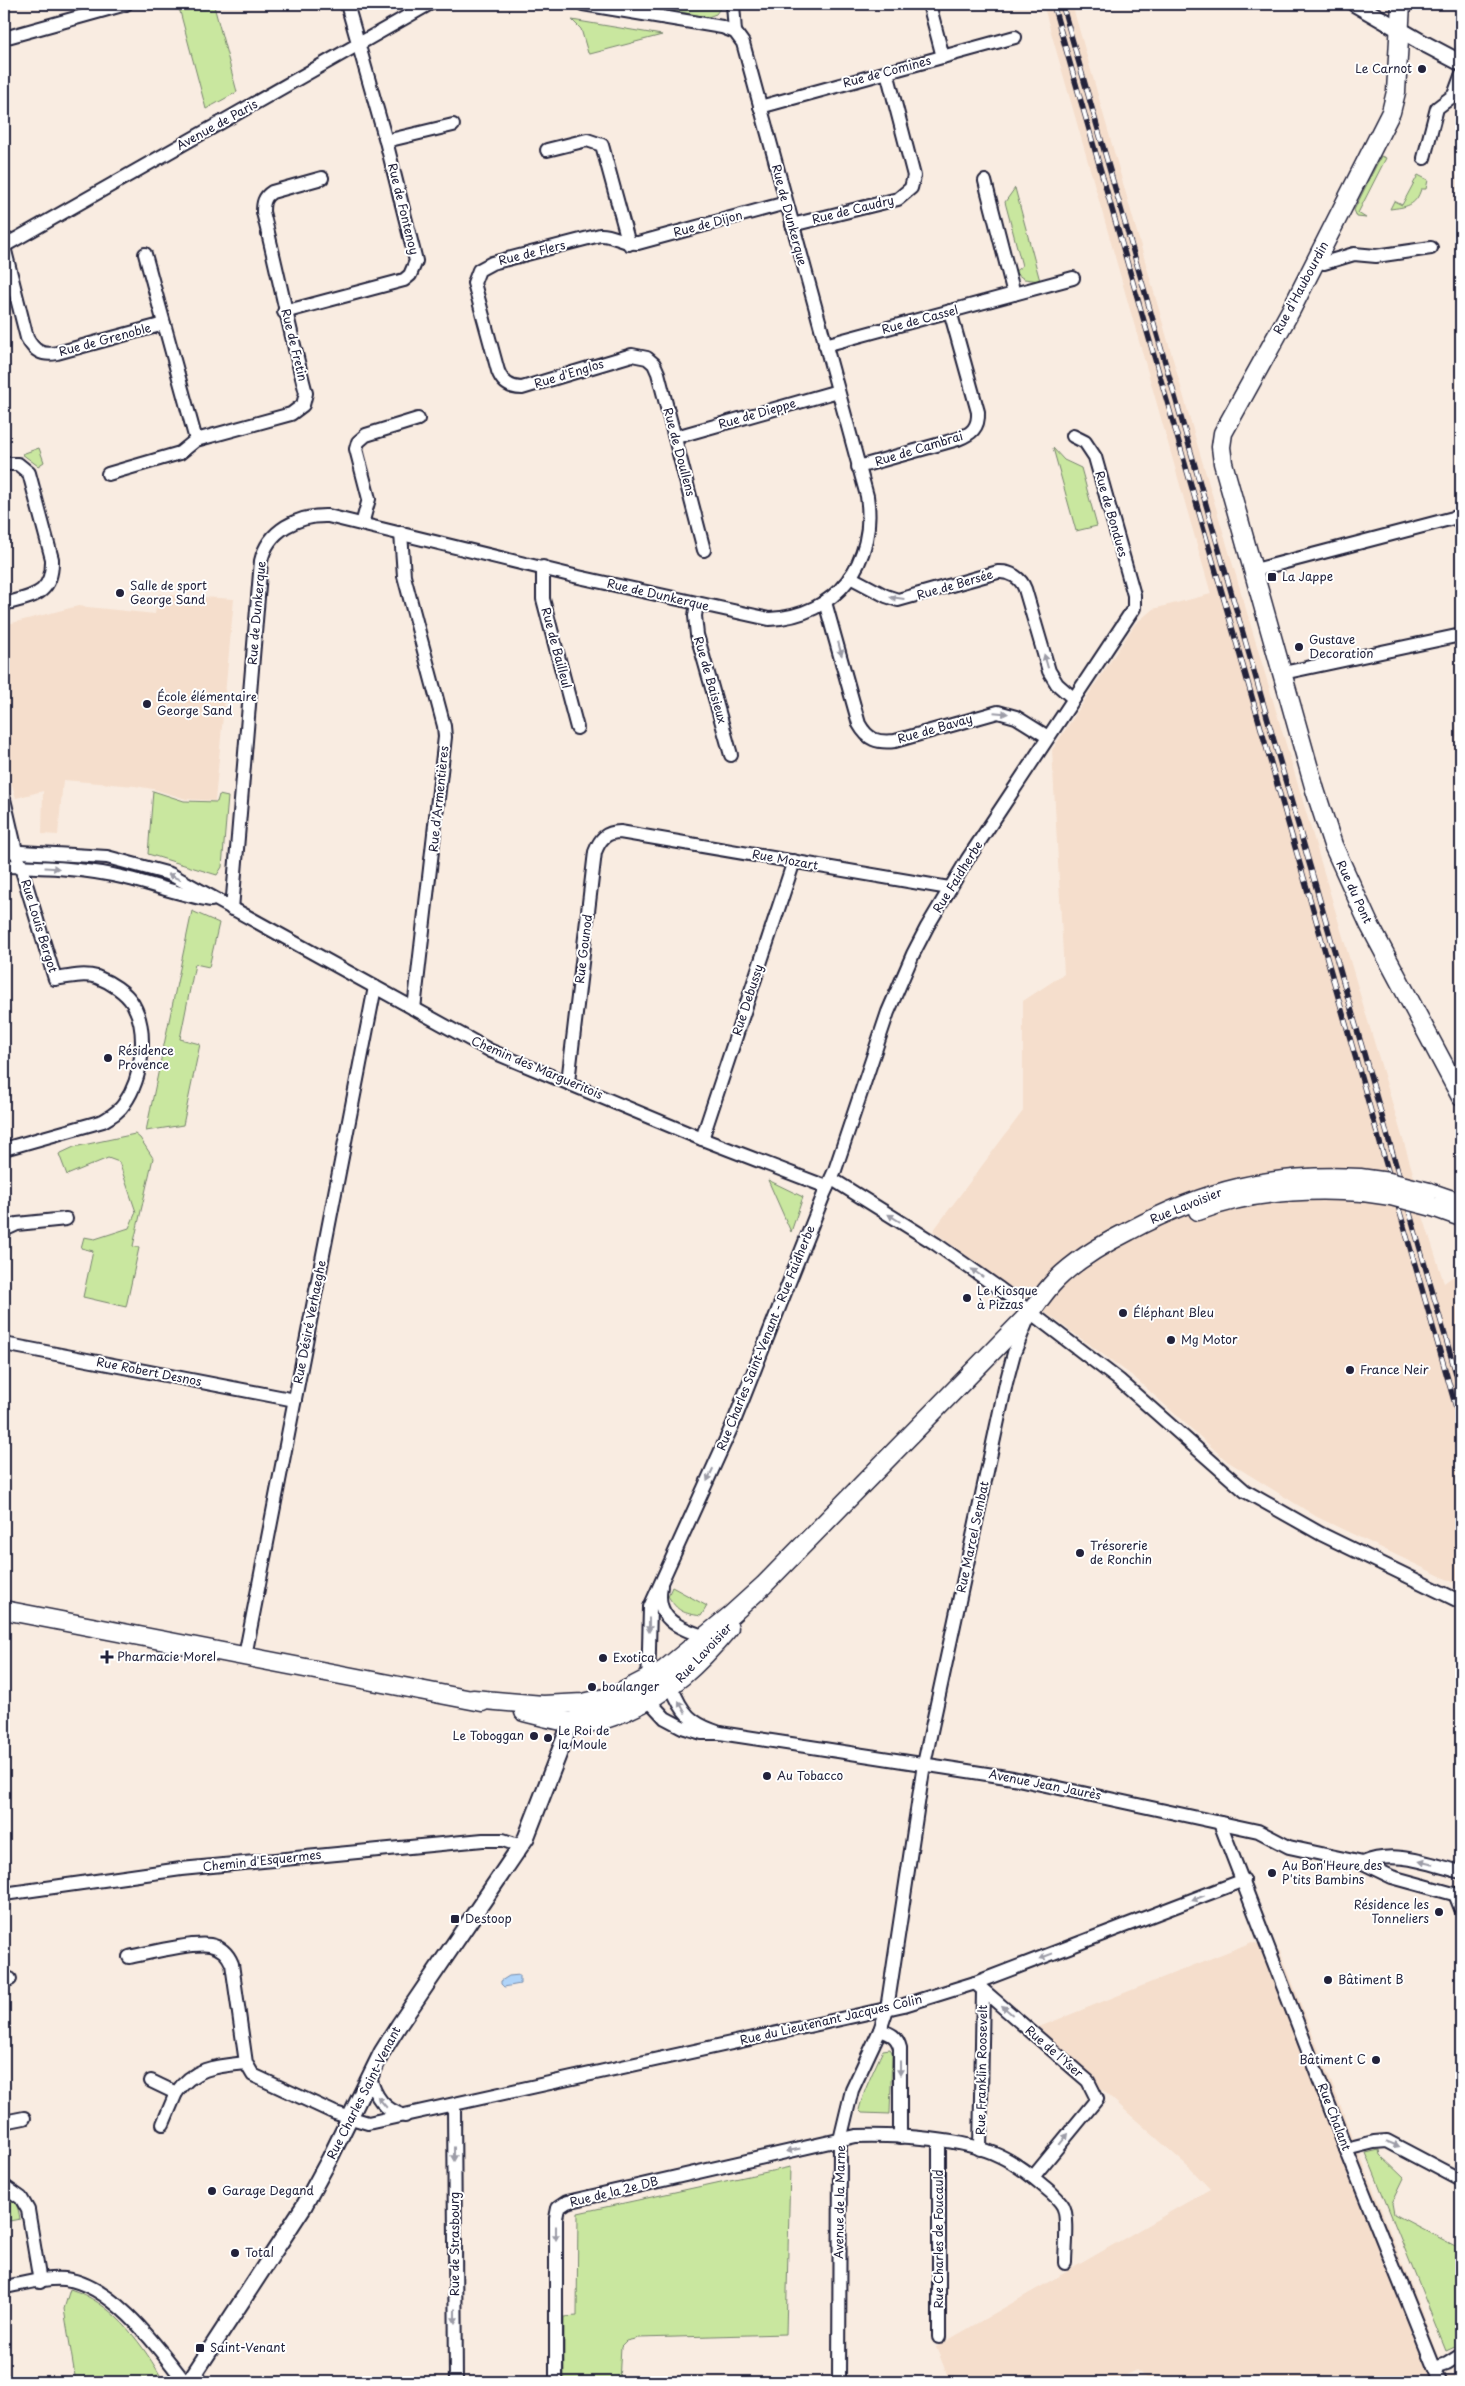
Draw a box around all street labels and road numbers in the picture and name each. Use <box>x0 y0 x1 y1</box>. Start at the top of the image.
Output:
street label: Rue de Comines <box>841 51 933 91</box>
street label: Avenue de Paris <box>173 94 261 154</box>
street label: Rue de Fontenoy <box>384 161 424 256</box>
street label: Rue de Dunkerque <box>768 162 812 268</box>
street label: Rue de Caudry <box>810 190 896 228</box>
street label: Rue de Dijon <box>671 205 744 241</box>
street label: Rue de Flers <box>496 235 568 269</box>
street label: Rue d'Haubourdin <box>1268 238 1332 337</box>
street label: Rue de Cassel <box>879 300 960 338</box>
street label: Rue de Fretin <box>277 307 313 383</box>
street label: Rue de Grenoble <box>57 318 153 360</box>
street label: Rue d'Englos <box>532 354 606 392</box>
street label: Rue de Dieppe <box>716 393 798 433</box>
street label: Rue de Doullens <box>659 405 701 499</box>
street label: Rue de Cambrai <box>872 426 965 470</box>
street label: Rue de Bondues <box>1091 469 1133 559</box>
street label: Rue de Dunkerque <box>242 560 270 666</box>
street label: Rue de Bersée <box>914 564 995 604</box>
street label: Rue de Dunkerque <box>605 574 711 615</box>
street label: Rue de Bailleul <box>537 605 576 690</box>
street label: Rue de Baisieux <box>690 634 732 725</box>
street label: Rue de Bavay <box>895 709 974 747</box>
street label: Rue d'Armentières <box>423 744 453 853</box>
street label: Rue Faidherbe <box>928 837 986 916</box>
street label: Rue Mozart <box>751 844 820 874</box>
street label: Rue du Pont <box>1332 857 1377 926</box>
street label: Rue Louis Bergot <box>17 877 63 975</box>
street label: Rue Gounod <box>570 913 596 985</box>
street label: Rue Debussy <box>727 962 767 1038</box>
street label: Chemin des Margueritois <box>469 1031 607 1103</box>
street label: Rue Lavoisier <box>1147 1182 1225 1228</box>
street label: Rue Charles Saint-Venant - Rue Faidherbe <box>711 1222 819 1453</box>
street label: Rue Désiré Verhaeghe <box>288 1258 330 1385</box>
street label: Rue Robert Desnos <box>95 1352 204 1390</box>
street label: Rue Marcel Sembat <box>951 1479 993 1594</box>
street label: Rue Lavoisier <box>671 1618 736 1686</box>
street label: Avenue Jean Jaurès <box>988 1764 1103 1804</box>
street label: Chemin d'Esquermes <box>202 1845 322 1875</box>
street label: Rue du Lieutenant Jacques Colin <box>738 1989 924 2049</box>
street label: Rue Franklin Roosevelt <box>971 2005 991 2135</box>
street label: Rue de l'Yser <box>1022 2021 1088 2082</box>
street label: Rue Charles Saint-Venant <box>322 2023 405 2162</box>
street label: Rue Chalant <box>1314 2080 1356 2153</box>
street label: Avenue de la Marne <box>829 2145 849 2259</box>
street label: Rue Charles de Foucauld <box>929 2169 947 2309</box>
street label: Rue de la 2e DB <box>568 2171 660 2211</box>
street label: Rue de Strasbourg <box>445 2192 463 2296</box>

